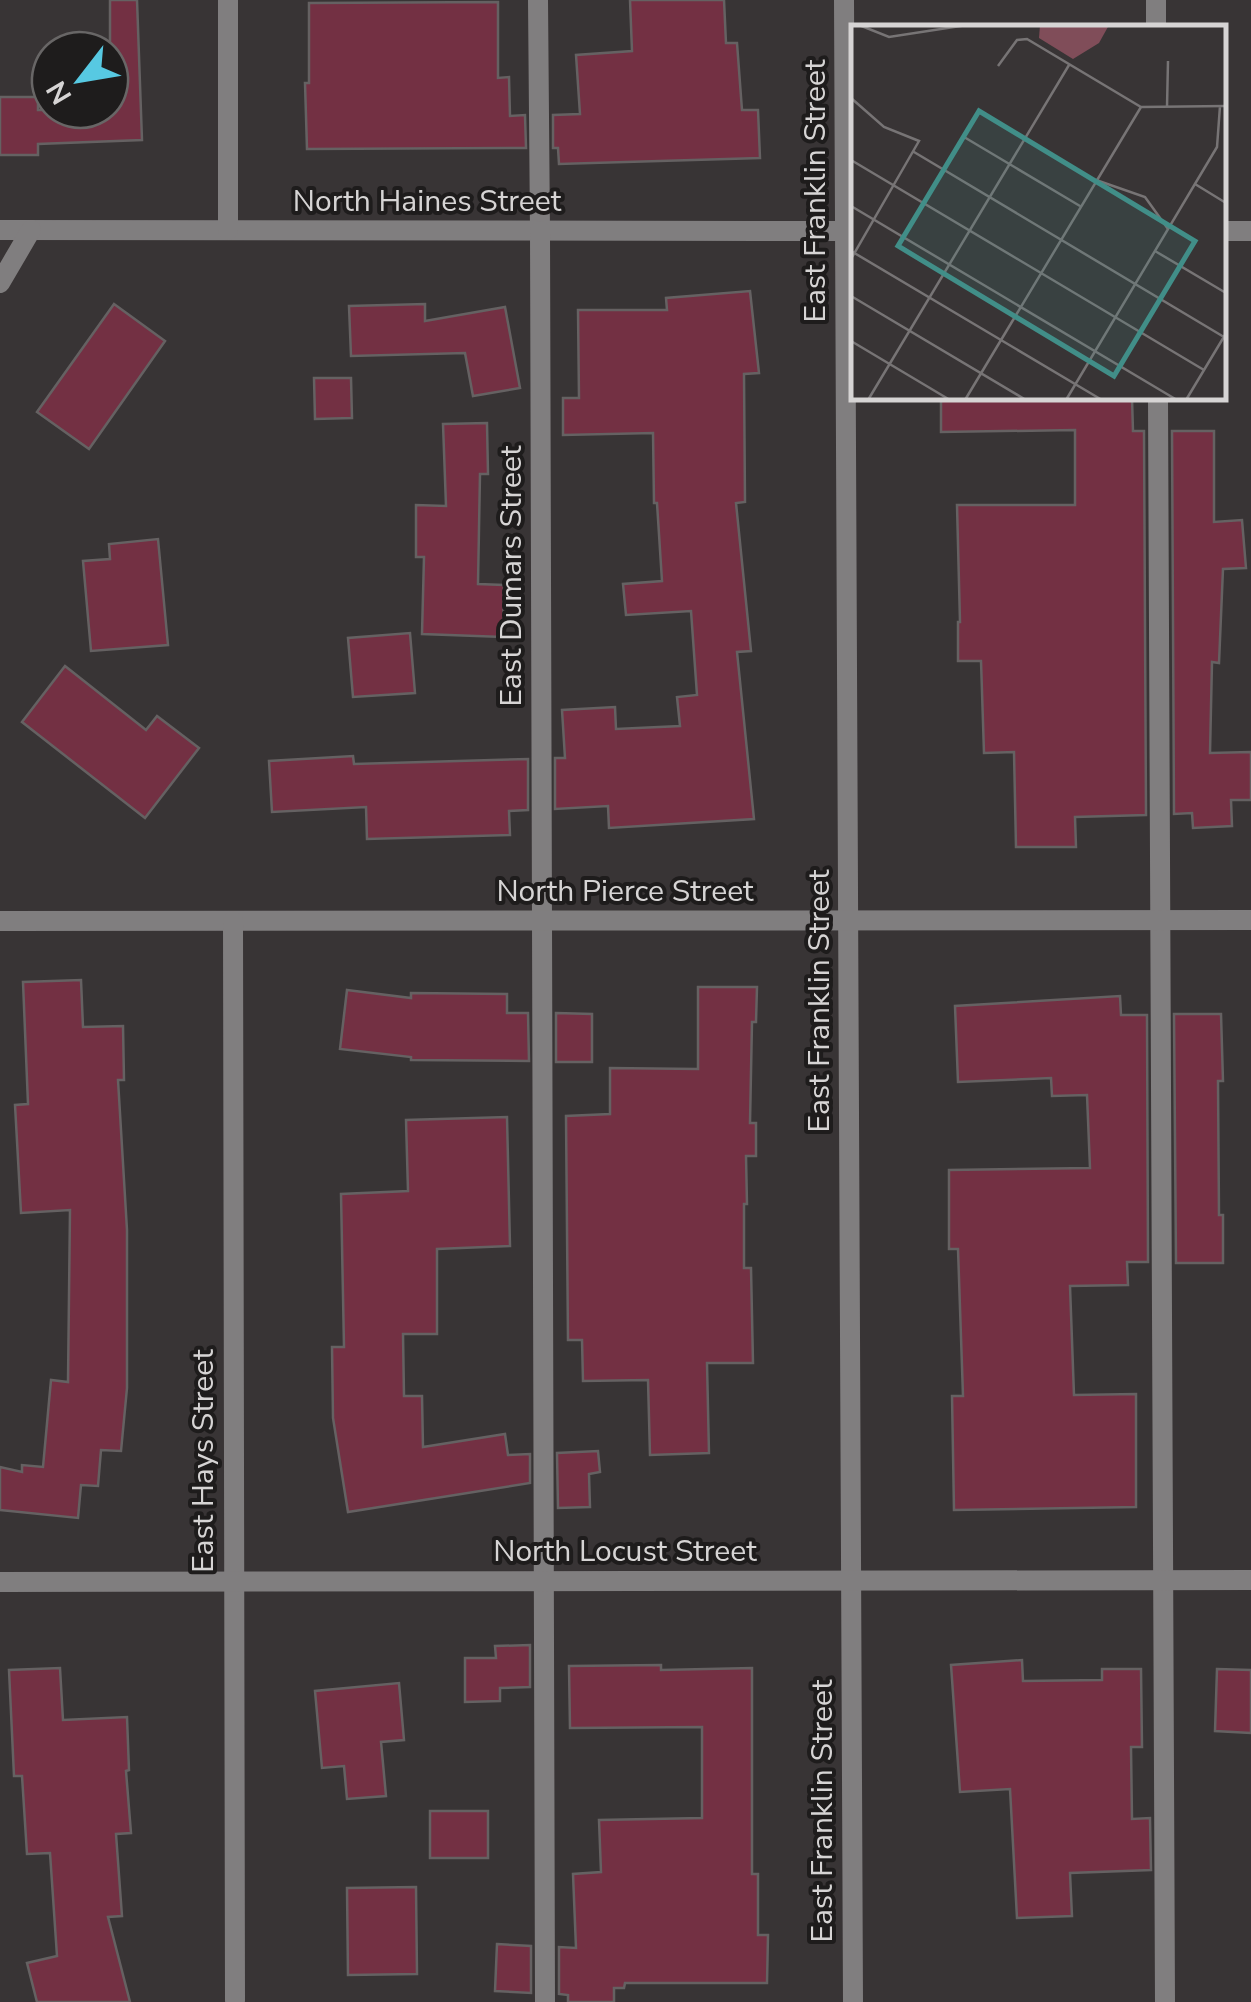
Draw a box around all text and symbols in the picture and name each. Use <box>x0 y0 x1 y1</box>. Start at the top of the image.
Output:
inset map <box>851 25 1226 400</box>
north arrow <box>30 30 130 130</box>
street label: East Franklin Street <box>795 59 836 322</box>
text: N <box>38 74 81 111</box>
street label: North Haines Street <box>293 181 562 222</box>
street label: East Dumars Street <box>491 445 532 706</box>
street label: East Franklin Street <box>799 869 840 1132</box>
street label: North Pierce Street <box>496 871 754 912</box>
street label: East Hays Street <box>183 1349 224 1573</box>
street label: North Locust Street <box>493 1531 757 1572</box>
street label: East Franklin Street <box>802 1679 843 1942</box>

